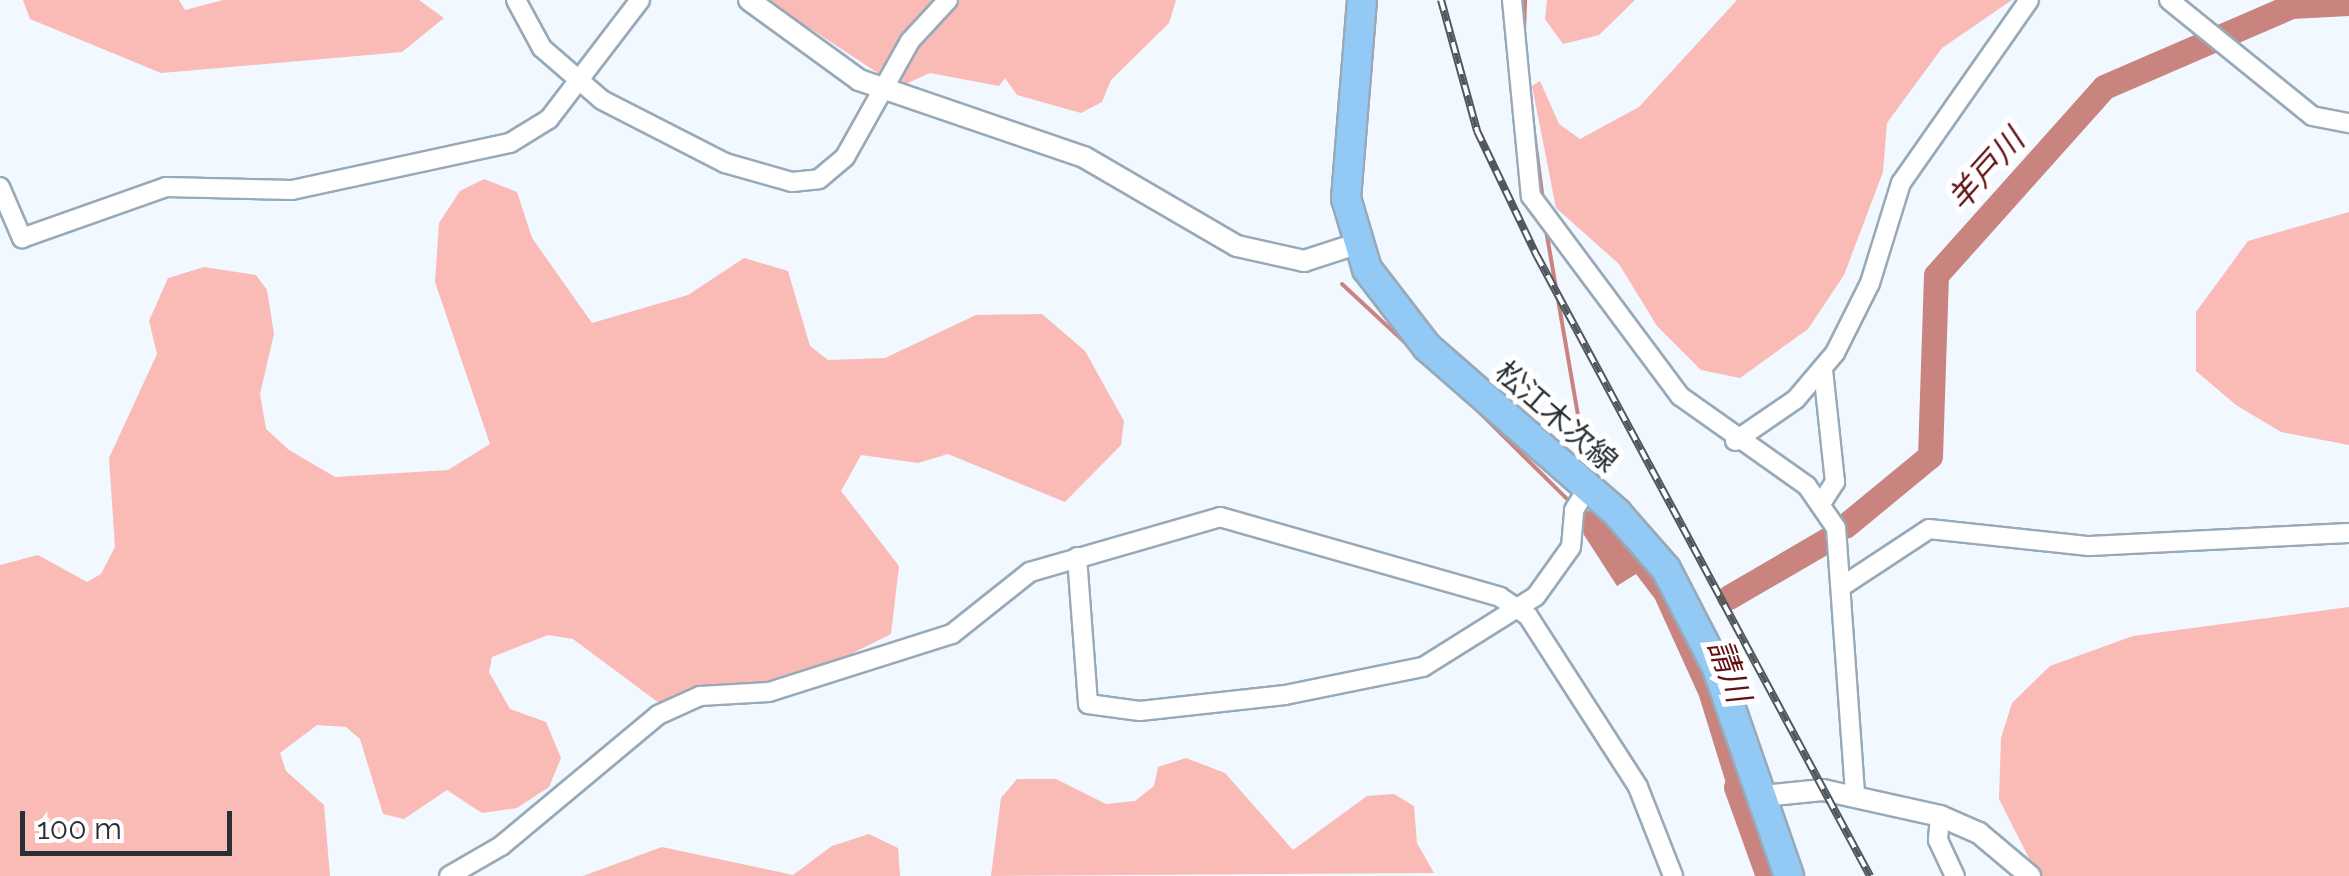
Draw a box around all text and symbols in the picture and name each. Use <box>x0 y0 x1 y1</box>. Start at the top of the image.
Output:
water label: 羊戸川 <box>1940 121 2032 219</box>
street label: 松江木次線 <box>1488 354 1624 480</box>
water label: 請川 <box>1700 634 1758 708</box>
scale bar <box>25 791 238 853</box>
text: 100 m <box>37 811 122 846</box>

